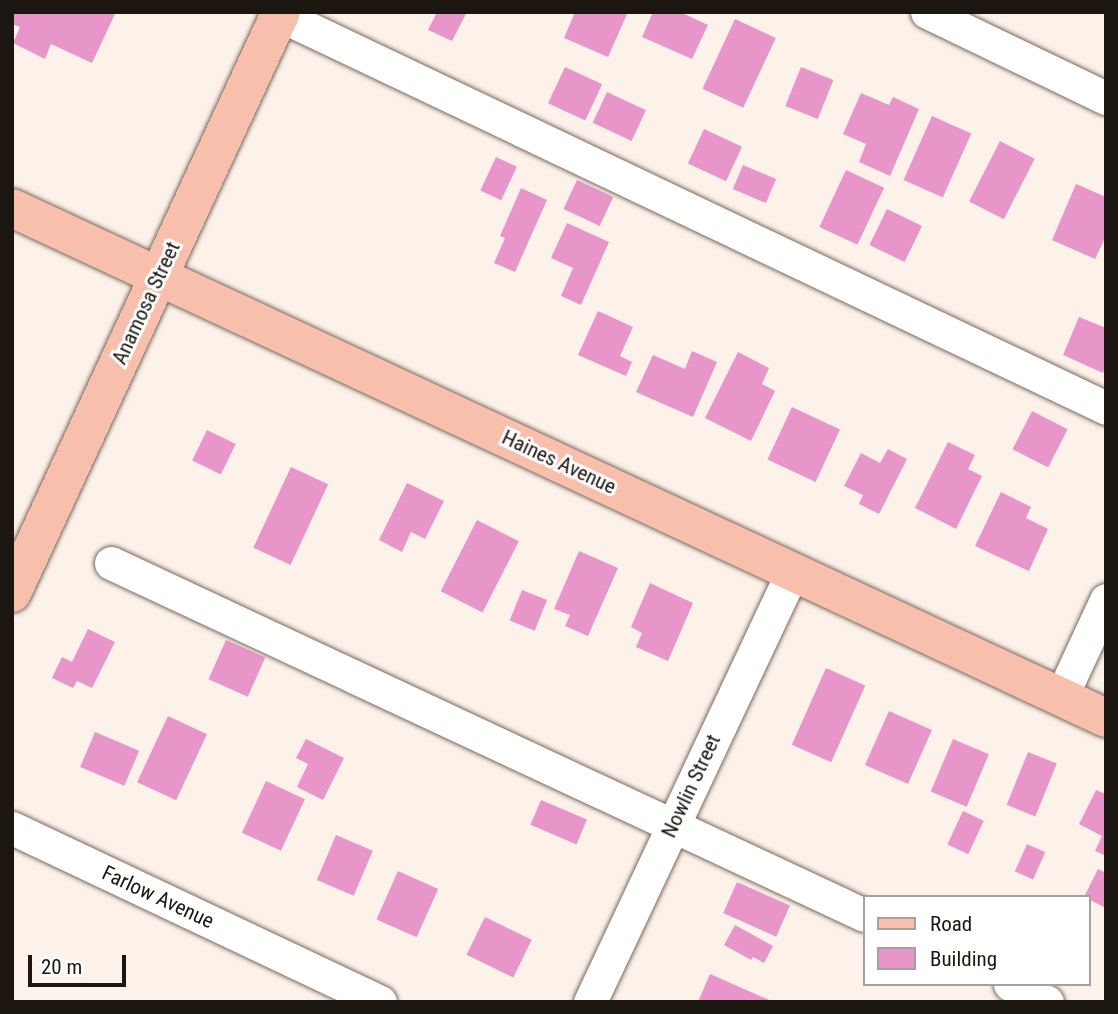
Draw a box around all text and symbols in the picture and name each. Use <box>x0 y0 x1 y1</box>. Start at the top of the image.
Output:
street label: Anamosa Street <box>107 238 185 368</box>
street label: Haines Avenue <box>498 425 620 499</box>
street label: Nowlin Street <box>656 730 726 842</box>
street label: Farlow Avenue <box>98 860 218 934</box>
legend <box>862 895 1090 986</box>
text: Road <box>930 912 972 936</box>
scale bar <box>32 940 130 984</box>
text: Building <box>930 947 997 971</box>
text: 20 m <box>41 955 82 979</box>

